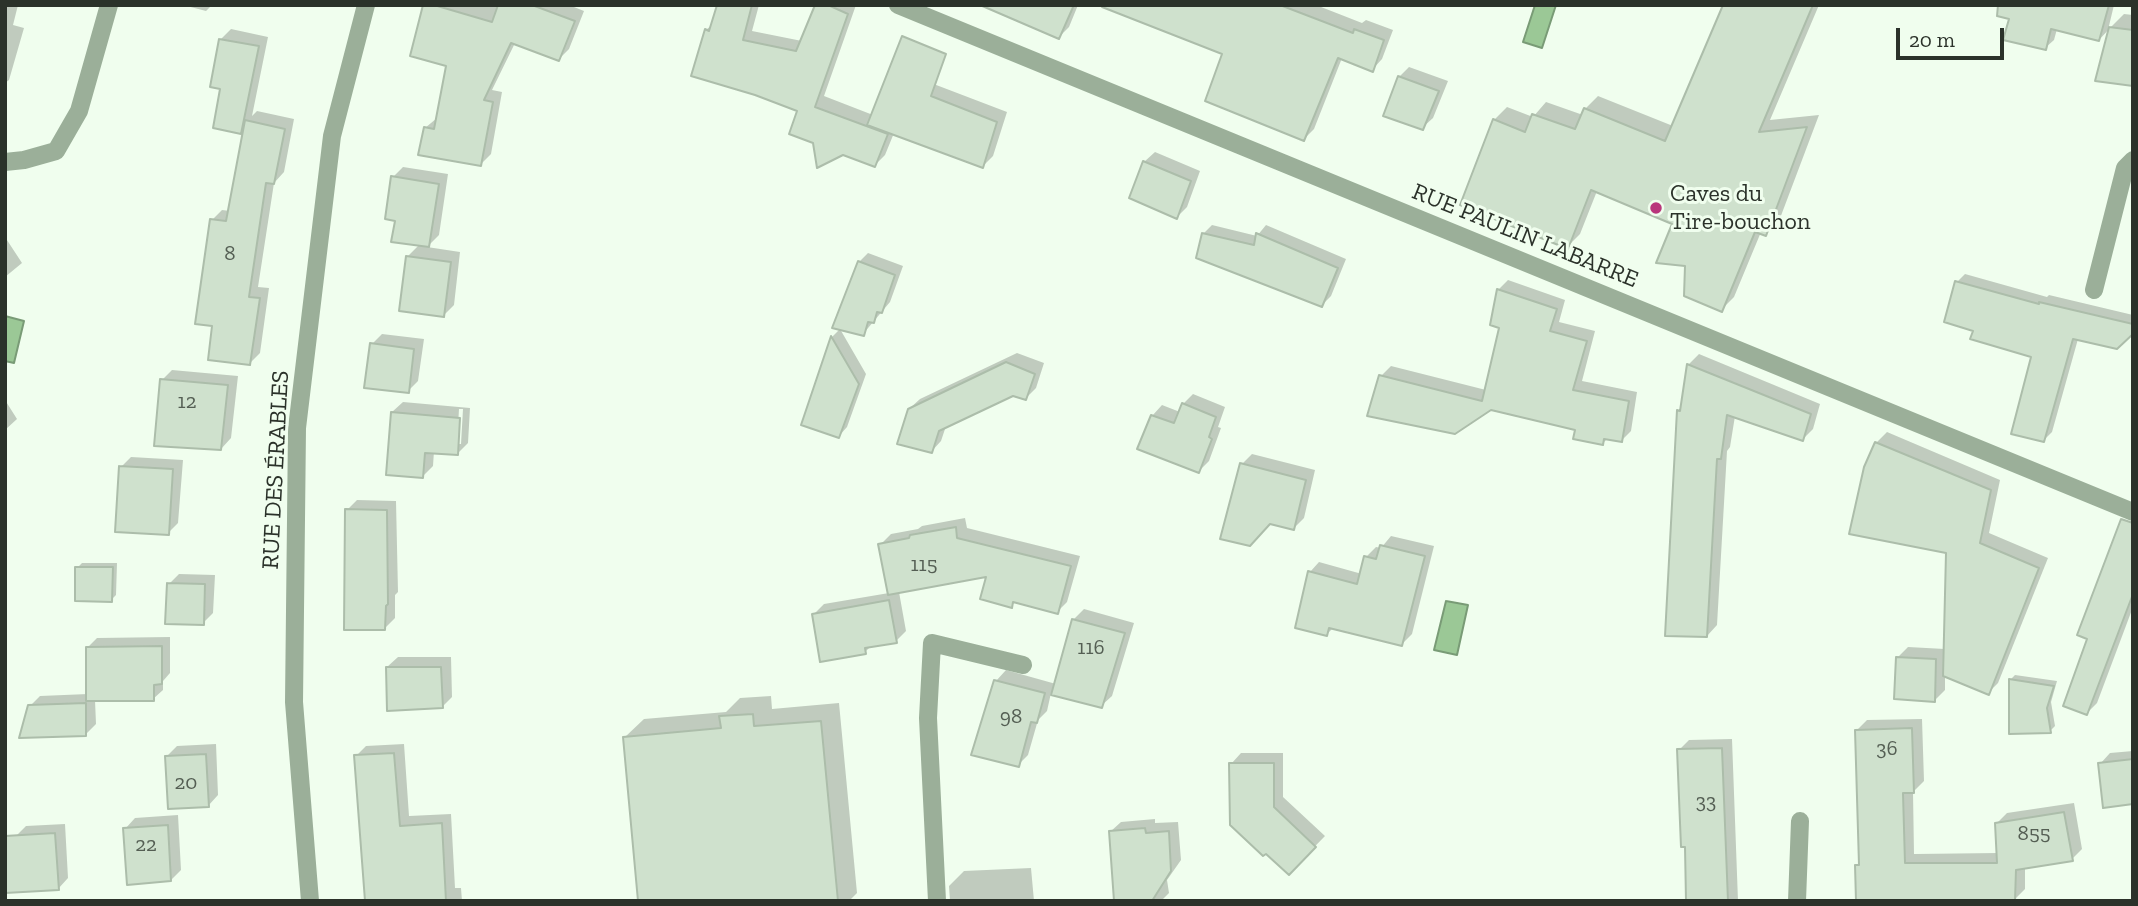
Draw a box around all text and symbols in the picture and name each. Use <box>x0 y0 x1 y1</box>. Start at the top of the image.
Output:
scale bar <box>1900 14 2008 58</box>
text: 20 m <box>1909 27 1955 52</box>
street label: RUE PAULIN LABARRE <box>1408 177 1642 295</box>
place label: Caves du Tire-bouchon <box>1670 180 1810 236</box>
marker: Caves du Tire-bouchon <box>1648 200 1664 216</box>
house number: 8 <box>224 241 236 267</box>
street label: RUE DES ÉRABLES <box>256 370 296 570</box>
house number: 12 <box>178 389 196 415</box>
house number: 115 <box>911 552 937 578</box>
house number: 116 <box>1077 635 1105 661</box>
house number: 98 <box>1000 704 1022 730</box>
house number: 36 <box>1876 736 1898 762</box>
house number: 20 <box>175 770 197 796</box>
house number: 33 <box>1696 789 1716 815</box>
house number: 855 <box>2018 821 2050 847</box>
house number: 22 <box>135 832 157 858</box>

